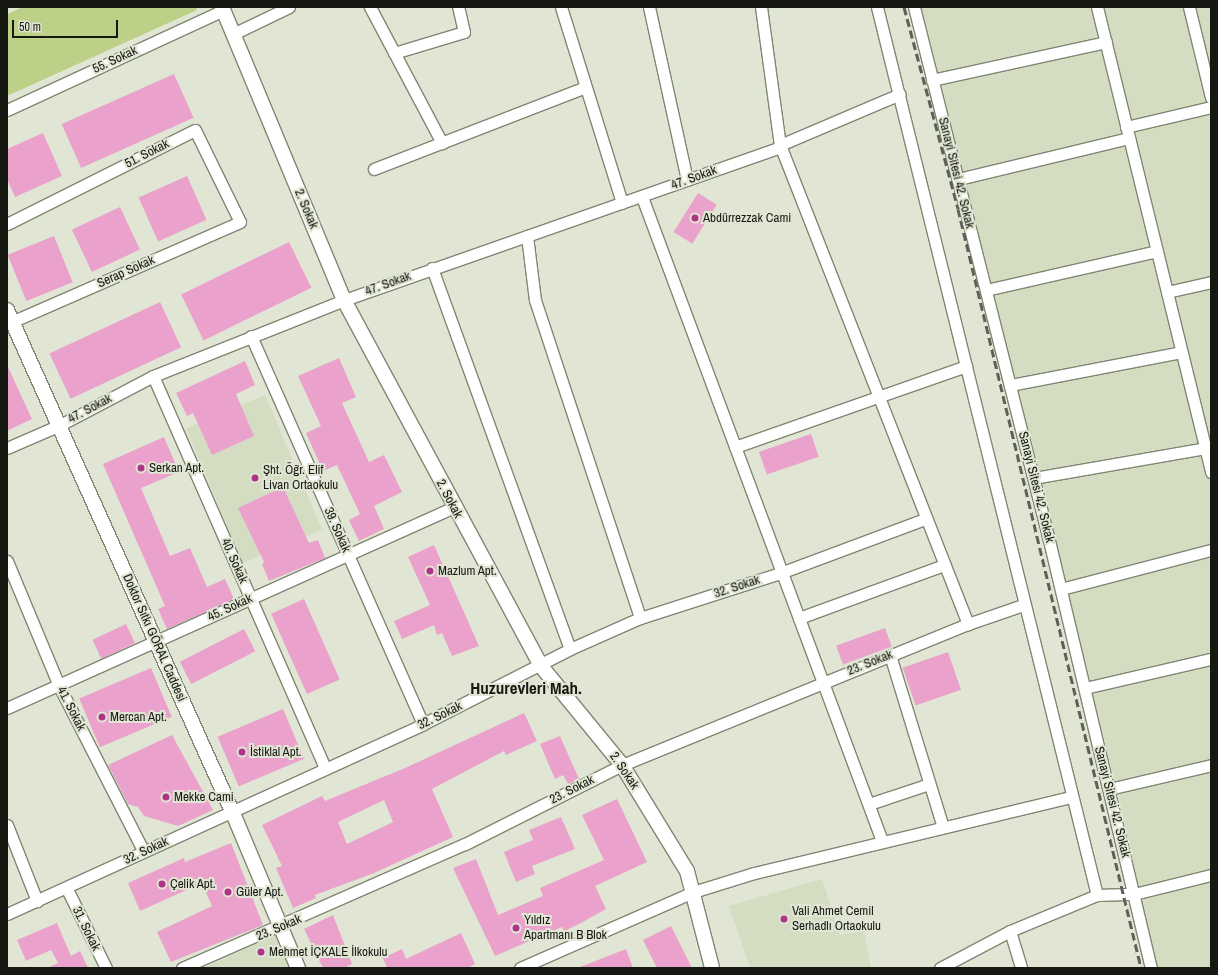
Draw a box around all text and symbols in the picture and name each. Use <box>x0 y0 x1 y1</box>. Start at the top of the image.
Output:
scale bar <box>14 12 120 38</box>
text: 50 m <box>19 19 41 35</box>
street label: 55. Sokak <box>90 43 140 77</box>
street label: Sanayi Sitesi 42. Sokak <box>935 116 977 230</box>
street label: 51. Sokak <box>122 136 172 172</box>
street label: 47. Sokak <box>669 163 719 193</box>
street label: 2. Sokak <box>291 187 321 231</box>
place label: Abdürrezzak Cami <box>703 210 791 226</box>
marker: Abdürrezzak Cami <box>690 213 700 223</box>
street label: Serap Sokak <box>95 252 157 292</box>
street label: 47. Sokak <box>363 269 413 299</box>
street label: 47. Sokak <box>65 391 115 427</box>
street label: Sanayi Sitesi 42. Sokak <box>1015 430 1057 544</box>
place label: Serkan Apt. <box>149 460 205 476</box>
marker: Serkan Apt. <box>136 463 146 473</box>
place label: Şht. Öğr. Elif Livan Ortaokulu <box>263 463 338 494</box>
marker: Şht. Öğr. Elif Livan Ortaokulu <box>250 473 260 483</box>
street label: 2. Sokak <box>432 477 466 521</box>
street label: 39. Sokak <box>320 505 354 555</box>
street label: 40. Sokak <box>217 536 251 586</box>
place label: Mazlum Apt. <box>438 563 497 579</box>
marker: Mazlum Apt. <box>425 566 435 576</box>
street label: Doktor Sıtkı GÖRAL Caddesi <box>119 571 189 705</box>
street label: 32. Sokak <box>712 572 762 602</box>
street label: 45. Sokak <box>205 591 255 625</box>
street label: 23. Sokak <box>845 647 895 679</box>
district label: Huzurevleri Mah. <box>470 678 582 698</box>
street label: 41. Sokak <box>53 684 89 734</box>
street label: 32. Sokak <box>415 699 465 733</box>
place label: Mercan Apt. <box>110 709 167 725</box>
marker: Mercan Apt. <box>97 712 107 722</box>
place label: İstiklal Apt. <box>250 744 302 760</box>
street label: Sanayi Sitesi 42. Sokak <box>1091 745 1133 859</box>
marker: İstiklal Apt. <box>237 747 247 757</box>
street label: 2. Sokak <box>606 749 642 793</box>
street label: 23. Sokak <box>547 772 597 808</box>
place label: Mekke Cami <box>174 789 234 805</box>
marker: Mekke Cami <box>161 792 171 802</box>
street label: 32. Sokak <box>121 834 171 868</box>
place label: Çelik Apt. <box>170 876 216 892</box>
marker: Çelik Apt. <box>157 879 167 889</box>
place label: Güler Apt. <box>236 884 284 900</box>
marker: Güler Apt. <box>223 887 233 897</box>
street label: 31. Sokak <box>69 904 103 954</box>
place label: Vali Ahmet Cemil Serhadlı Ortaokulu <box>792 904 881 935</box>
street label: 23. Sokak <box>254 912 304 944</box>
place label: Yıldız Apartmanı B Blok <box>524 913 607 944</box>
marker: Vali Ahmet Cemil Serhadlı Ortaokulu <box>779 914 789 924</box>
marker: Yıldız Apartmanı B Blok <box>511 923 521 933</box>
place label: Mehmet İÇKALE İlkokulu <box>269 944 387 960</box>
marker: Mehmet İÇKALE İlkokulu <box>256 947 266 957</box>

